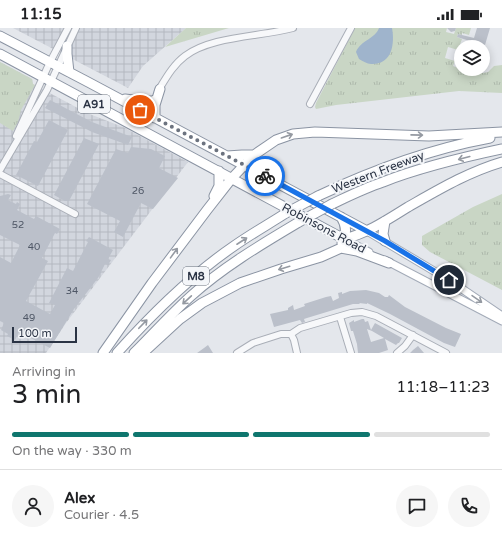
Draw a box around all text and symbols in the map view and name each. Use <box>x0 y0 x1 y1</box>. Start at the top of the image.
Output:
text: 11:15 <box>20 5 62 23</box>
map controls <box>454 40 490 76</box>
button: layers <box>454 40 490 76</box>
pin <box>123 93 157 127</box>
road number: A91 <box>78 95 110 113</box>
icon: bag <box>129 99 151 121</box>
one-way arrow <box>280 132 293 139</box>
one-way arrow <box>410 132 423 139</box>
street label: Western Freeway <box>330 148 427 196</box>
one-way arrow <box>458 155 471 162</box>
courier <box>245 156 285 196</box>
icon: bike <box>254 165 276 187</box>
house number: 26 <box>132 185 144 197</box>
street label: Robinsons Road <box>280 200 368 256</box>
house number: 52 <box>12 219 24 231</box>
one-way arrow <box>237 237 248 245</box>
house number: 40 <box>28 241 40 253</box>
one-way arrow <box>170 247 178 258</box>
pin <box>432 263 466 297</box>
one-way arrow <box>278 265 291 272</box>
road number: M8 <box>183 267 209 285</box>
icon: home <box>438 269 460 291</box>
house number: 34 <box>66 285 78 297</box>
one-way arrow <box>182 295 192 305</box>
one-way arrow <box>471 295 482 304</box>
house number: 49 <box>23 312 35 324</box>
one-way arrow <box>138 319 148 329</box>
scale bar <box>12 325 77 344</box>
text: 100 m <box>18 327 52 340</box>
text: Arriving in <box>12 364 76 380</box>
text: 11:18–11:23 <box>397 378 490 396</box>
text: 3 min <box>12 379 81 410</box>
text: On the way · 330 m <box>12 443 132 459</box>
button: person <box>12 485 54 527</box>
button: chat <box>396 485 438 527</box>
button: phone <box>448 485 490 527</box>
text: Alex <box>64 489 95 507</box>
text: Courier · 4.5 <box>64 507 139 523</box>

